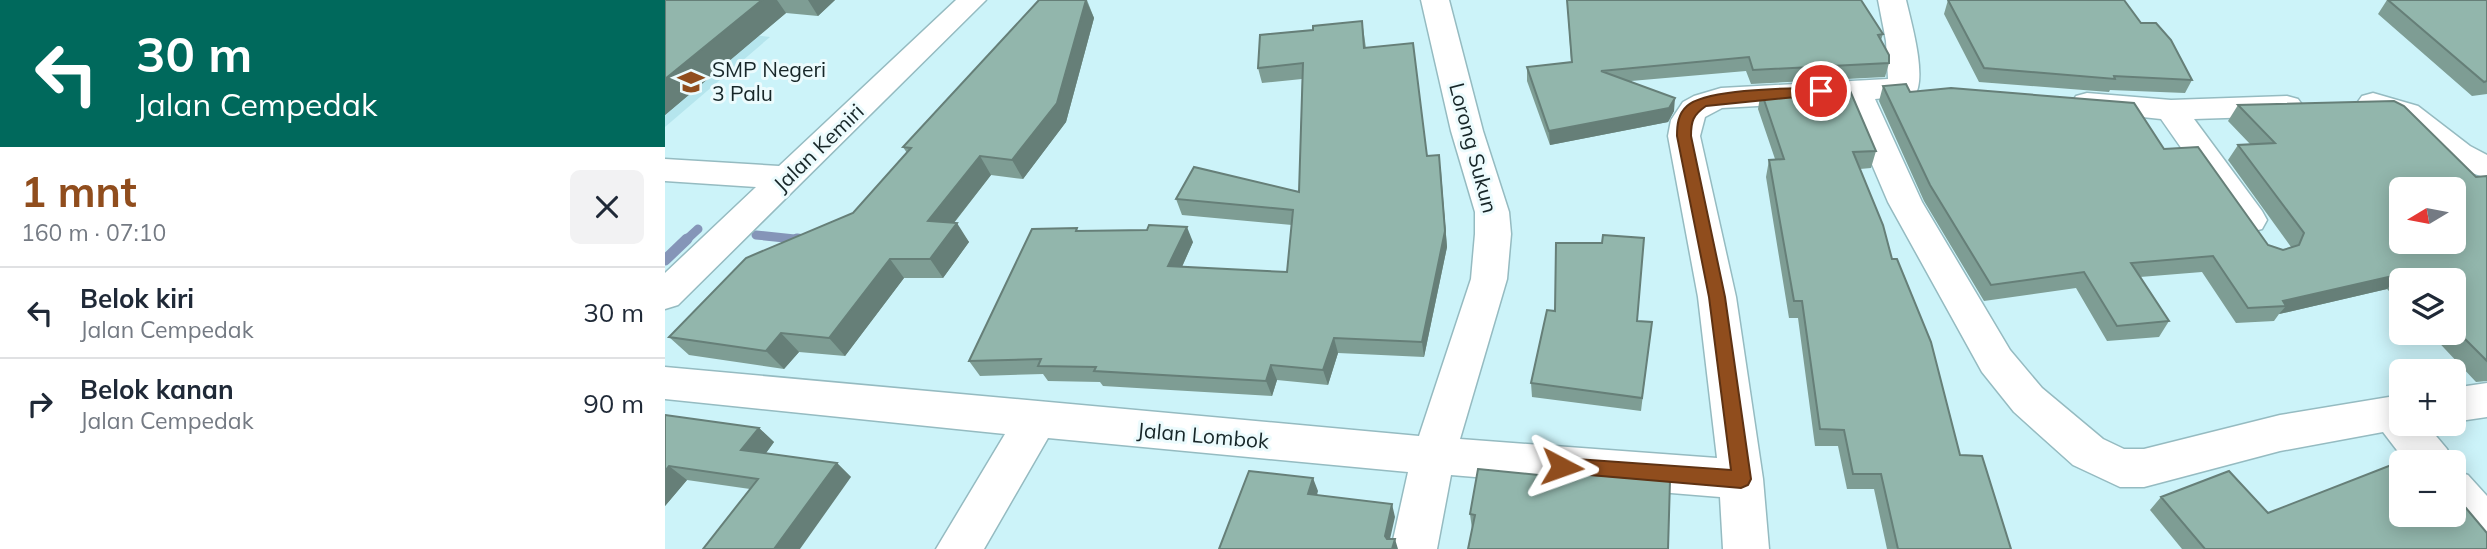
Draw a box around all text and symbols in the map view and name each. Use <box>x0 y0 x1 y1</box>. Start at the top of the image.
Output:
text: 30 m <box>136 23 252 84</box>
icon: left <box>21 28 112 119</box>
place label: SMP Negeri 3 Palu <box>712 56 826 106</box>
pin <box>1791 61 1851 121</box>
school or university icon: SMP Negeri 3 Palu <box>676 67 706 97</box>
icon: arrive <box>1802 72 1840 110</box>
street label: Lorong Sukun <box>1444 80 1504 216</box>
text: Jalan Cempedak <box>136 84 377 124</box>
street label: Jalan Kemiri <box>768 98 869 197</box>
text: 1 mnt <box>21 165 137 218</box>
button: close <box>570 170 644 244</box>
north arrow <box>2389 177 2466 254</box>
map controls <box>2389 177 2466 527</box>
text: 160 m · 07:10 <box>21 218 166 247</box>
button: layers <box>2389 268 2466 345</box>
text: Belok kiri <box>80 282 194 315</box>
icon: left <box>21 294 59 332</box>
text: 30 m <box>583 296 644 329</box>
text: Jalan Cempedak <box>80 315 254 344</box>
button: + <box>2389 359 2466 436</box>
text: Belok kanan <box>80 373 234 406</box>
icon: right <box>21 385 59 423</box>
text: 90 m <box>583 387 644 420</box>
text: Jalan Cempedak <box>80 406 254 435</box>
street label: Jalan Lombok <box>1136 416 1270 454</box>
position arrow <box>1525 430 1599 504</box>
button: − <box>2389 450 2466 527</box>

